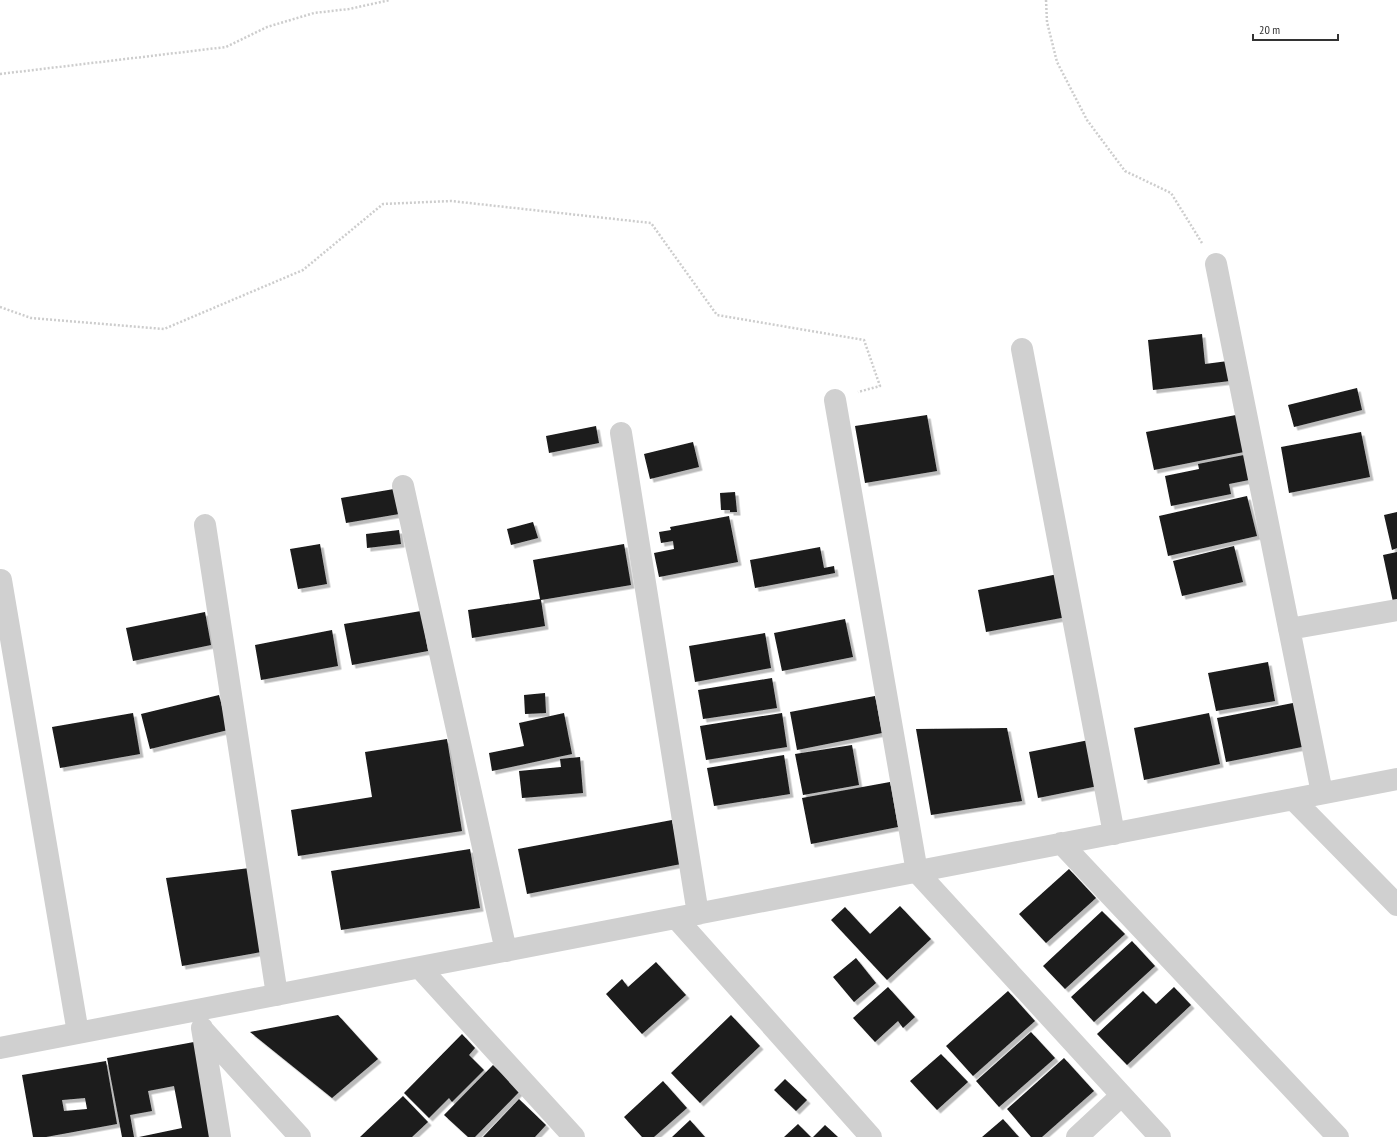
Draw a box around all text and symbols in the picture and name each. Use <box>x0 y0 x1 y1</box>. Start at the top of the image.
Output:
scale bar <box>1253 16 1338 42</box>
text: 20 m <box>1259 22 1280 37</box>

